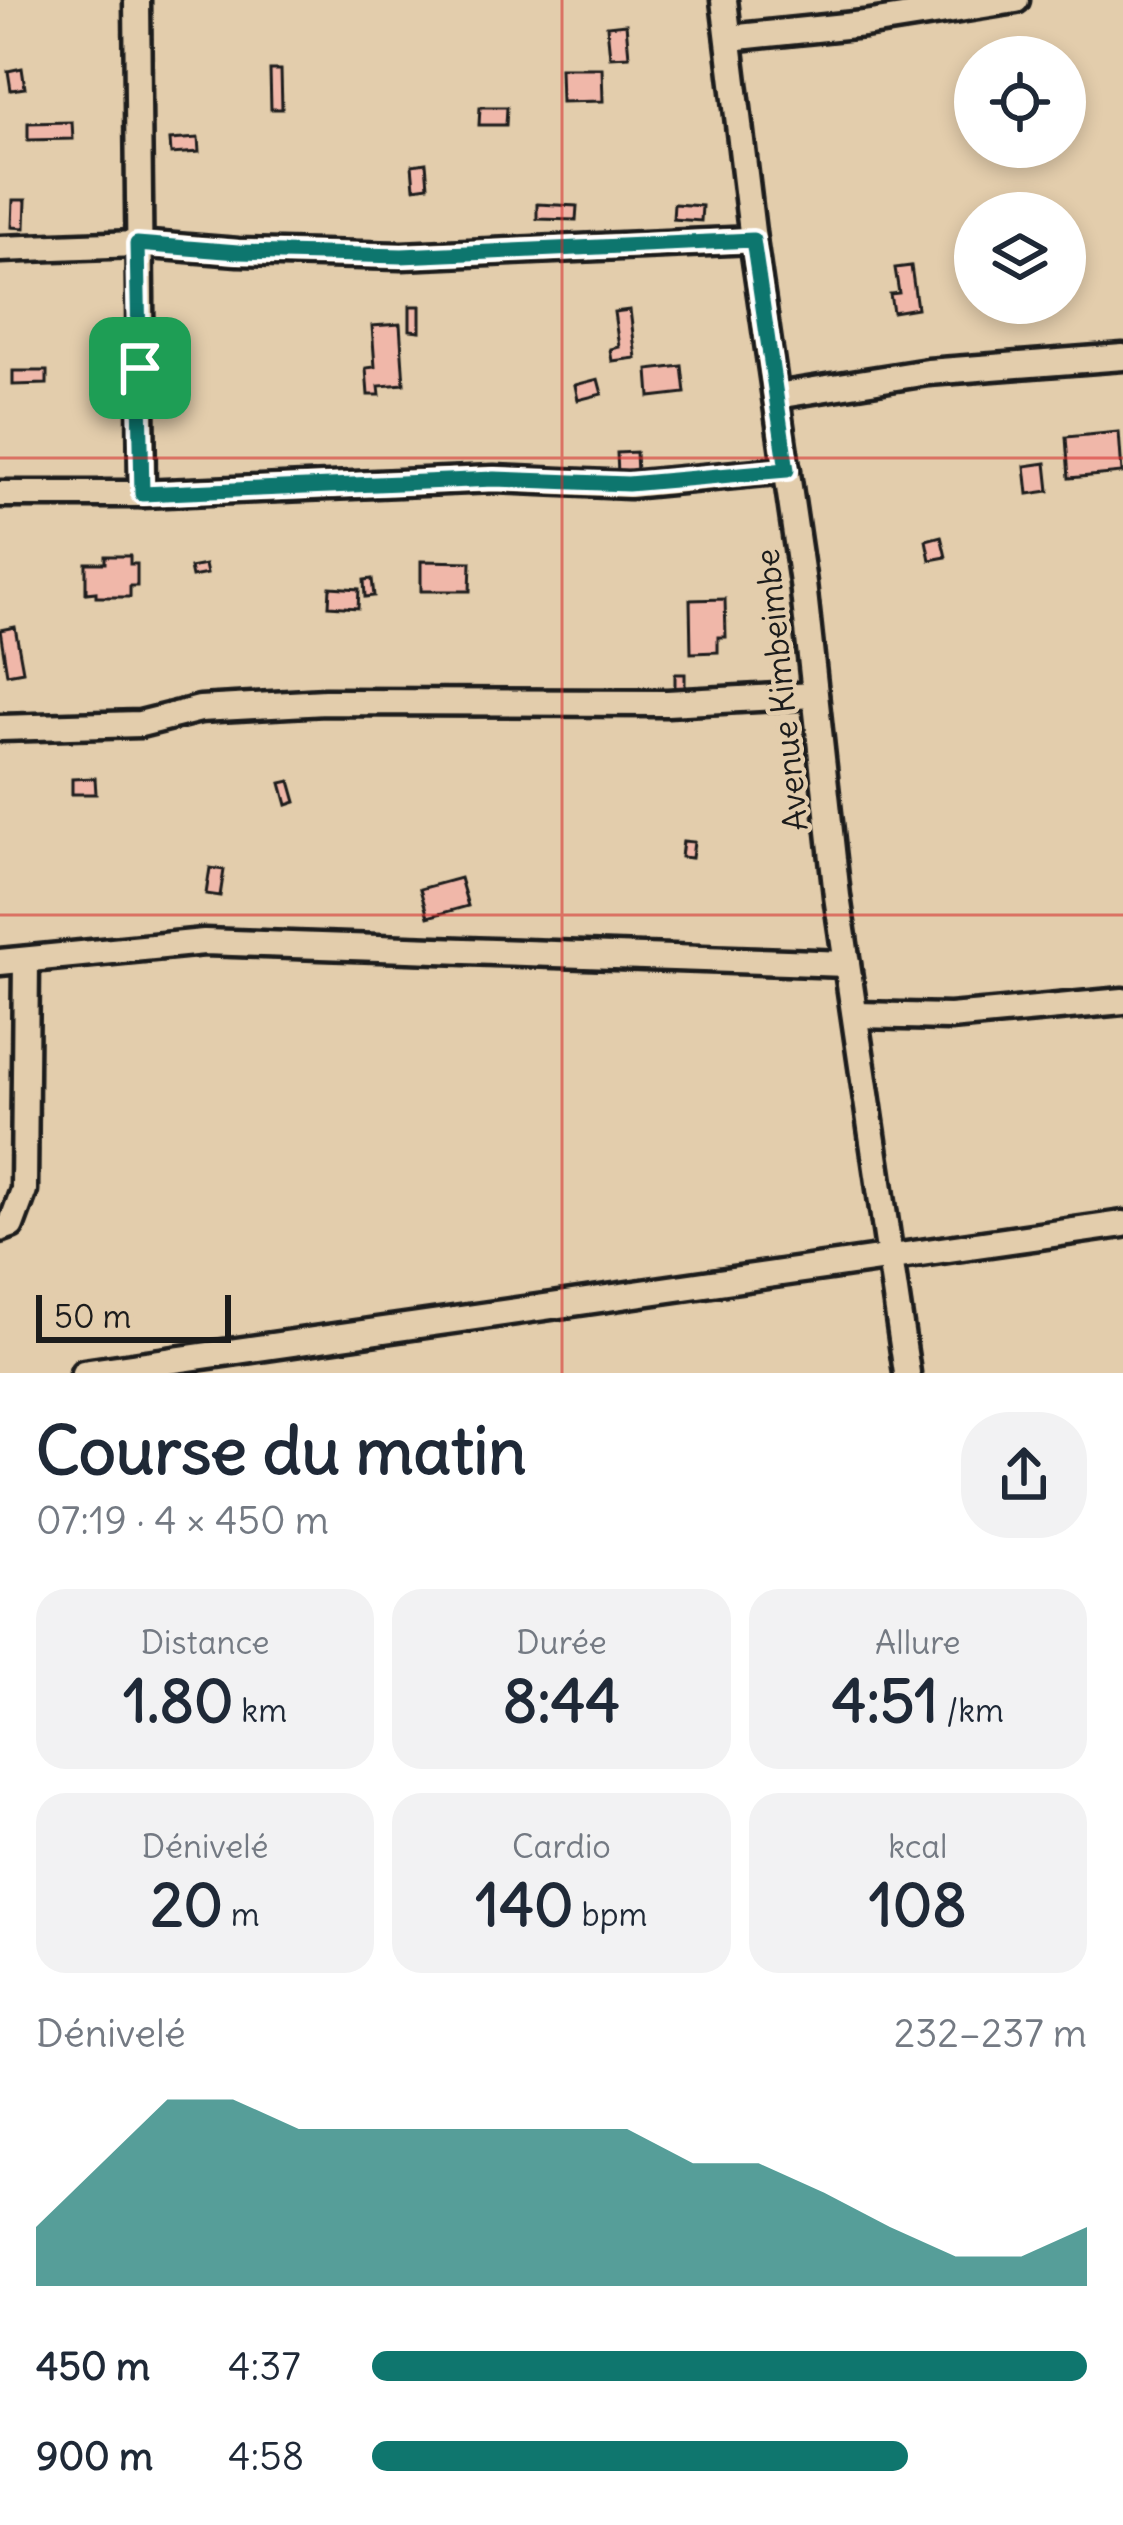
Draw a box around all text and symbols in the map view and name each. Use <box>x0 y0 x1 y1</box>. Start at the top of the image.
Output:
map controls <box>954 36 1086 324</box>
button: locate <box>954 36 1086 168</box>
button: layers <box>954 192 1086 324</box>
pin <box>89 317 191 419</box>
icon: arrive <box>107 335 173 401</box>
street label: Avenue Kimbeimbe <box>745 547 817 833</box>
scale bar <box>36 1289 231 1342</box>
text: 50 m <box>54 1295 131 1337</box>
text: Course du matin <box>36 1409 527 1492</box>
button: share <box>961 1412 1087 1538</box>
text: 07:19 · 4 × 450 m <box>36 1496 329 1545</box>
text: Distance <box>141 1621 270 1663</box>
text: Durée <box>516 1621 607 1663</box>
text: Allure <box>875 1621 961 1663</box>
text: 1.80 <box>123 1663 233 1738</box>
text: 8:44 <box>503 1663 620 1738</box>
text: 4:51 <box>832 1663 938 1738</box>
text: km <box>233 1689 287 1731</box>
text: /km <box>938 1689 1004 1731</box>
text: Dénivelé <box>142 1825 268 1867</box>
text: Cardio <box>512 1825 611 1867</box>
text: kcal <box>888 1825 948 1867</box>
text: 20 <box>151 1867 223 1942</box>
text: 140 <box>476 1867 574 1942</box>
text: 108 <box>869 1867 967 1942</box>
text: m <box>223 1893 260 1935</box>
text: bpm <box>574 1893 647 1935</box>
text: Dénivelé <box>36 2009 186 2058</box>
text: 232–237 m <box>894 2009 1087 2058</box>
text: 450 m <box>36 2342 150 2391</box>
text: 4:37 <box>228 2342 301 2391</box>
text: 900 m <box>36 2432 153 2481</box>
text: 4:58 <box>228 2432 304 2481</box>

